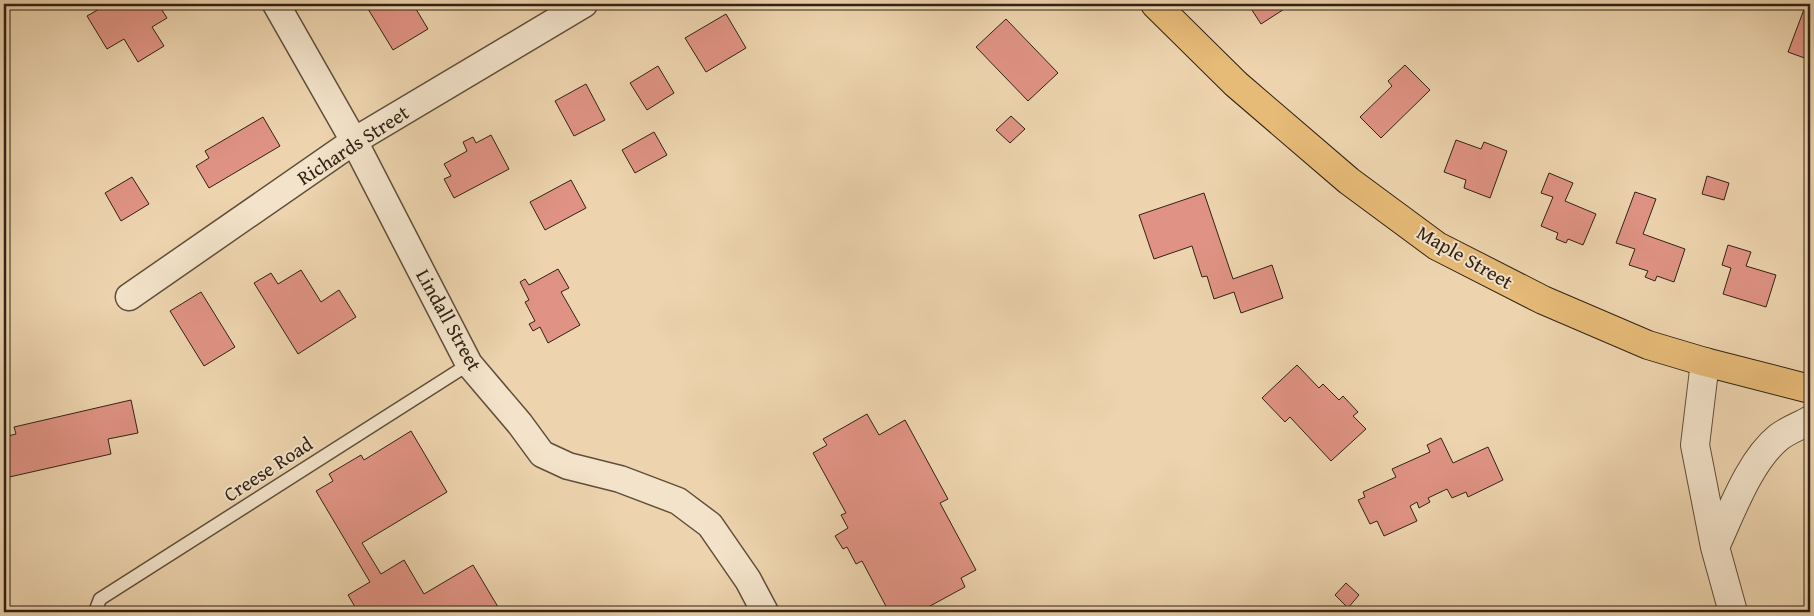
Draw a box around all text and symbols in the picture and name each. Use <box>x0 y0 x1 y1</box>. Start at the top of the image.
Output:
street label: Richards Street <box>291 98 414 192</box>
street label: Maple Street <box>1412 217 1519 296</box>
street label: Lindall Street <box>409 263 489 376</box>
street label: Creese Road <box>217 429 318 508</box>

